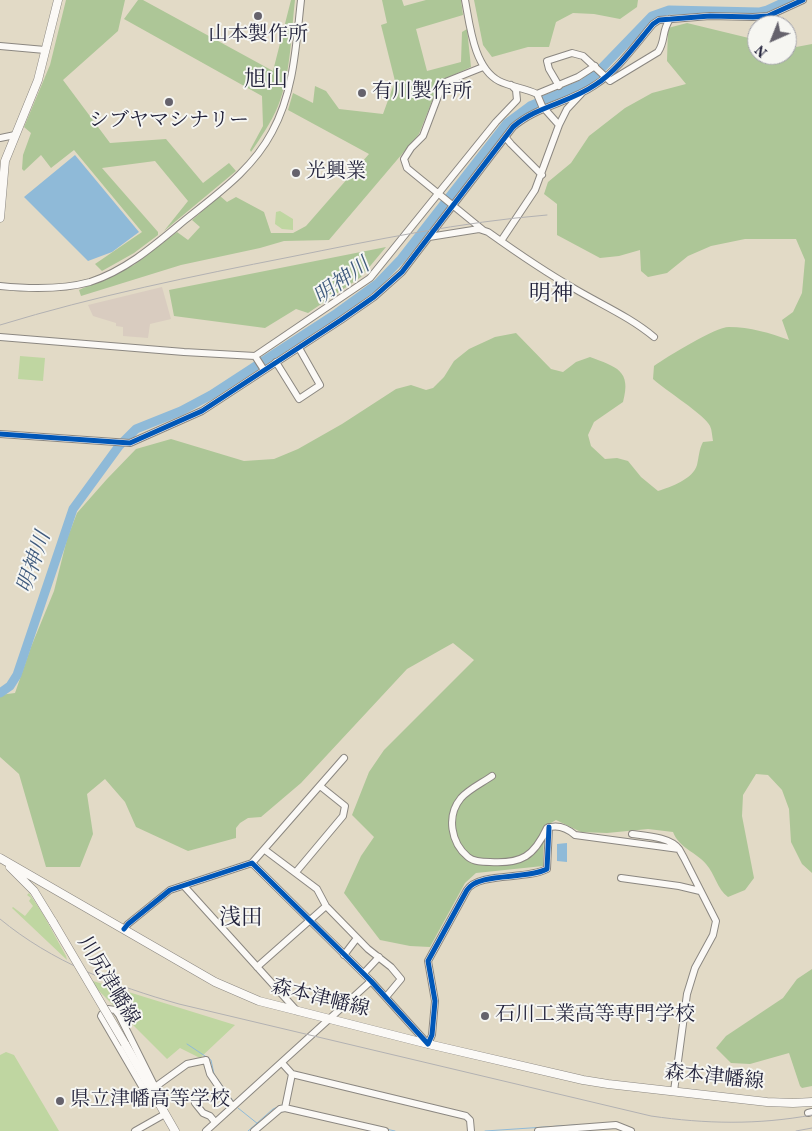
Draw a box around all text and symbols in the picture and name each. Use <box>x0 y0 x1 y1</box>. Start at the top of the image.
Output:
marker: 山本製作所 <box>252 10 264 22</box>
north arrow <box>747 15 797 65</box>
place label: 山本製作所 <box>208 24 308 48</box>
text: N <box>752 40 772 61</box>
district label: 旭山 <box>244 69 288 95</box>
place label: 有川製作所 <box>372 81 472 105</box>
marker: 有川製作所 <box>356 87 368 99</box>
marker: シブヤマシナリー <box>163 96 175 108</box>
place label: シブヤマシナリー <box>89 110 249 134</box>
place label: 光興業 <box>306 161 366 185</box>
marker: 光興業 <box>290 167 302 179</box>
water label: 明神川 <box>310 254 376 312</box>
district label: 明神 <box>529 283 573 309</box>
water label: 明神川 <box>14 529 58 597</box>
district label: 浅田 <box>219 907 263 933</box>
street label: 川尻津幡線 <box>71 933 143 1031</box>
street label: 森本津幡線 <box>269 976 371 1024</box>
place label: 石川工業高等専門学校 <box>495 1004 695 1028</box>
marker: 石川工業高等専門学校 <box>479 1010 491 1022</box>
street label: 森本津幡線 <box>663 1062 765 1096</box>
place label: 県立津幡高等学校 <box>70 1089 230 1113</box>
marker: 県立津幡高等学校 <box>54 1095 66 1107</box>

